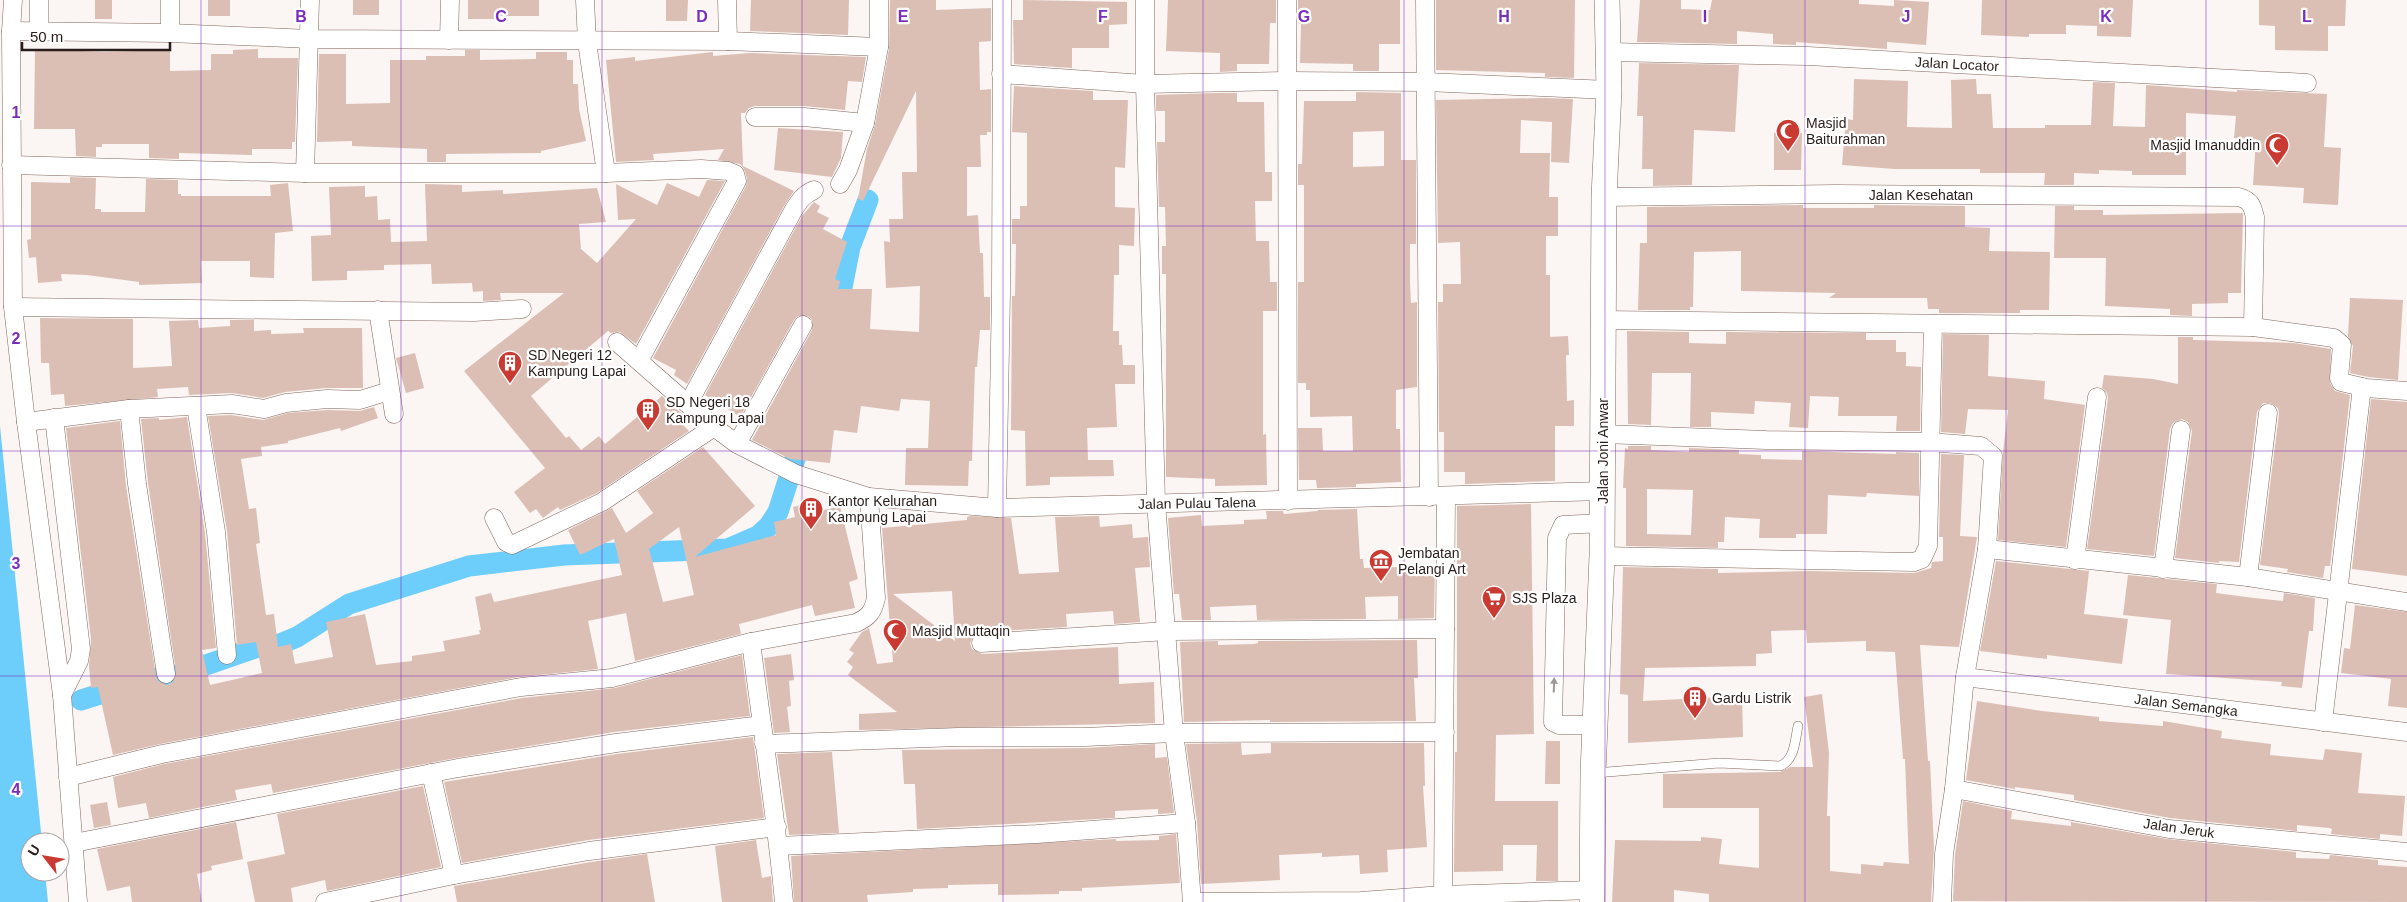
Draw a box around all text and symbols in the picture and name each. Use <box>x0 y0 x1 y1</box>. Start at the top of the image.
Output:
text: B <box>295 8 307 25</box>
text: C <box>495 8 507 25</box>
text: D <box>696 8 708 25</box>
text: E <box>898 8 909 25</box>
text: F <box>1098 8 1108 25</box>
text: G <box>1298 8 1310 25</box>
text: H <box>1498 8 1510 25</box>
text: I <box>1703 8 1707 25</box>
text: J <box>1902 8 1910 25</box>
text: K <box>2100 8 2112 25</box>
text: L <box>2302 8 2312 25</box>
scale bar <box>22 20 170 52</box>
text: 50 m <box>30 28 63 45</box>
street label: Jalan Locator <box>1915 54 2000 74</box>
text: 1 <box>12 104 21 121</box>
place label: Masjid Baiturahman <box>1806 115 1885 147</box>
mosque icon: Masjid Baiturahman <box>1775 118 1801 152</box>
mosque icon: Masjid Imanuddin <box>2264 132 2290 166</box>
place label: Masjid Imanuddin <box>2150 137 2260 153</box>
street label: Jalan Kesehatan <box>1869 187 1973 203</box>
text: 2 <box>12 330 21 347</box>
place label: SD Negeri 12 Kampung Lapai <box>528 347 626 379</box>
building icon: SD Negeri 12 Kampung Lapai <box>497 350 523 384</box>
place label: SD Negeri 18 Kampung Lapai <box>666 394 764 426</box>
building icon: SD Negeri 18 Kampung Lapai <box>635 397 661 431</box>
street label: Jalan Joni Anwar <box>1595 398 1611 504</box>
place label: Kantor Kelurahan Kampung Lapai <box>828 493 937 525</box>
street label: Jalan Pulau Talena <box>1138 494 1256 512</box>
building icon: Kantor Kelurahan Kampung Lapai <box>798 496 824 530</box>
place label: Jembatan Pelangi Art <box>1398 545 1466 577</box>
museum icon: Jembatan Pelangi Art <box>1368 548 1394 582</box>
text: 3 <box>12 555 21 572</box>
supermarket icon: SJS Plaza <box>1481 585 1507 619</box>
place label: SJS Plaza <box>1512 590 1577 606</box>
mosque icon: Masjid Muttaqin <box>882 618 908 652</box>
place label: Masjid Muttaqin <box>912 623 1010 639</box>
one-way arrow <box>1550 676 1558 692</box>
building icon: Gardu Listrik <box>1682 685 1708 719</box>
place label: Gardu Listrik <box>1712 690 1792 706</box>
street label: Jalan Semangka <box>2133 691 2239 719</box>
text: 4 <box>12 781 21 798</box>
street label: Jalan Jeruk <box>2142 815 2217 841</box>
north arrow <box>20 832 70 882</box>
text: U <box>24 842 43 859</box>

